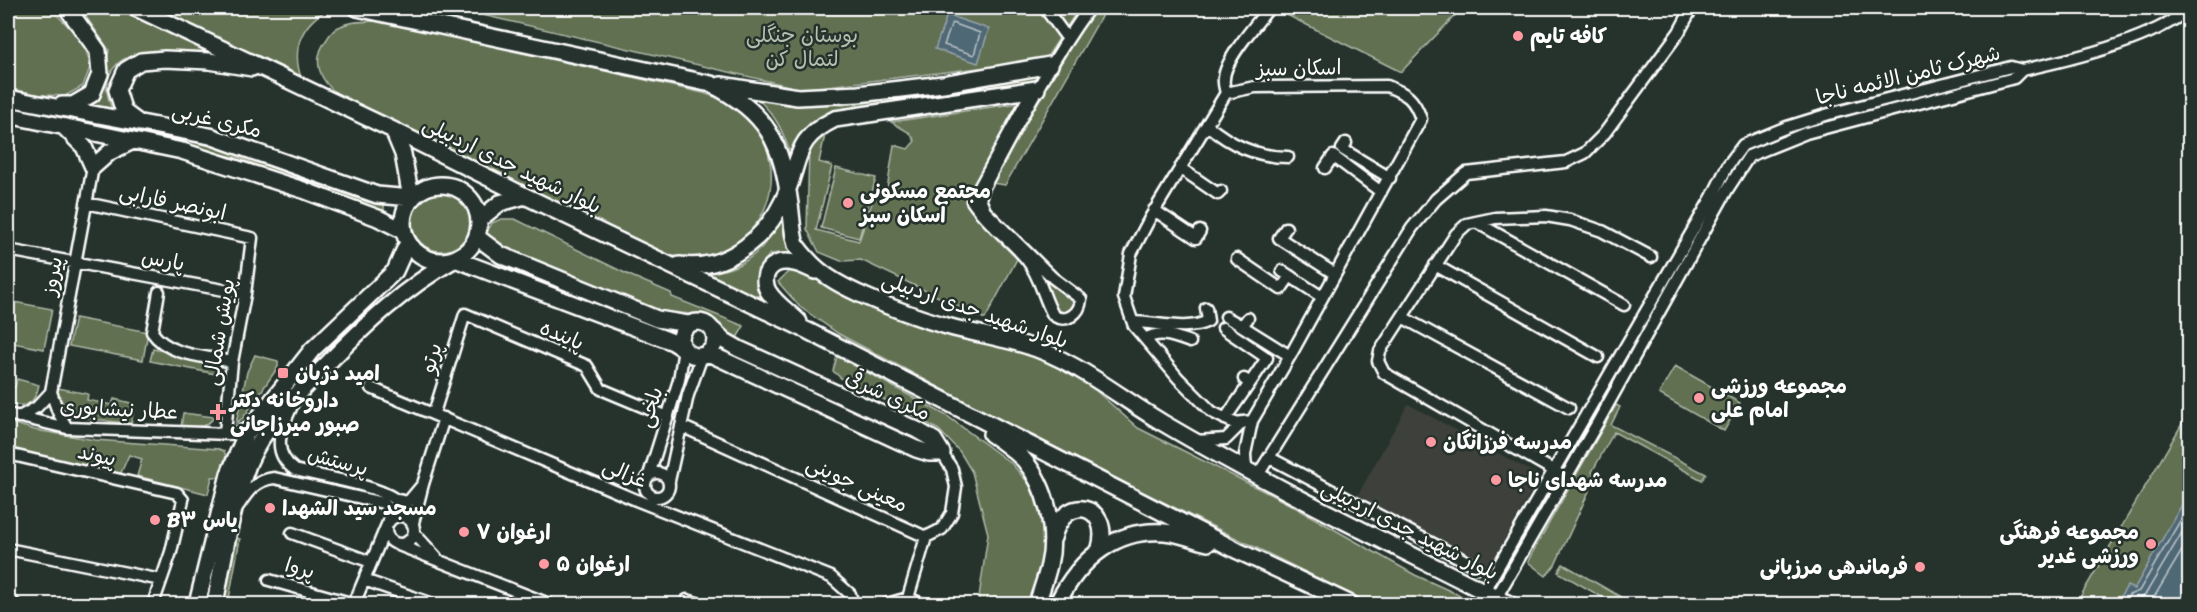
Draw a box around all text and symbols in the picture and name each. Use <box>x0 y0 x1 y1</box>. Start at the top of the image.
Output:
park label: بوستان جنگلی لتمال کن <box>746 16 858 78</box>
place label: کافه تایم <box>1530 17 1608 55</box>
marker: کافه تایم <box>1511 29 1525 43</box>
street label: شهرک ثامن الائمه ناجا <box>1812 34 2004 116</box>
street label: اسکان سبز <box>1254 48 1342 88</box>
street label: مکری غربی <box>168 91 266 149</box>
street label: بلوار شهید جدی اردبیلی <box>416 105 608 225</box>
street label: ابونصر فارابی <box>116 172 230 232</box>
place label: مجتمع مسکونی اسکان سبز <box>858 172 991 234</box>
marker: مجتمع مسکونی اسکان سبز <box>841 196 855 210</box>
street label: پارس <box>138 238 188 282</box>
street label: پیروز <box>30 254 74 300</box>
street label: بلوار شهید جدی اردبیلی <box>877 260 1073 360</box>
street label: پویش شمالی <box>192 276 246 388</box>
street label: پاینده <box>534 309 590 361</box>
street label: پرتو <box>408 338 454 379</box>
place label: امید دژبان <box>295 354 380 392</box>
street label: مکری شرقی <box>839 359 937 431</box>
marker: امید دژبان <box>276 366 290 380</box>
place label: مجموعه ورزشی امام علی <box>1711 367 1847 429</box>
place label: داروخانه دکتر صبور میرزاجانی <box>228 381 360 443</box>
street label: بلخی <box>626 382 674 432</box>
street label: عطار نیشابوری <box>59 387 179 431</box>
marker: مجموعه ورزشی امام علی <box>1692 391 1706 405</box>
marker: داروخانه دکتر صبور میرزاجانی <box>211 405 225 419</box>
place label: مدرسه فرزانگان <box>1443 423 1572 461</box>
street label: پیوند <box>74 432 120 478</box>
street label: پرستش <box>303 435 373 487</box>
marker: مدرسه فرزانگان <box>1424 435 1438 449</box>
street label: معینی جوینی <box>800 445 914 523</box>
street label: غزالی <box>597 447 653 499</box>
place label: مدرسه شهدای ناجا <box>1508 461 1667 499</box>
street label: بلوار شهید جدی اردبیلی <box>1314 469 1506 591</box>
marker: مدرسه شهدای ناجا <box>1489 473 1503 487</box>
place label: مسجد سید الشهدا <box>282 489 437 527</box>
place label: B۳ یاس <box>167 501 238 539</box>
marker: مسجد سید الشهدا <box>263 501 277 515</box>
marker: B۳ یاس <box>148 513 162 527</box>
place label: ارغوان ۷ <box>476 513 551 551</box>
place label: مجموعه فرهنگی ورزشی غدیر <box>2000 513 2139 575</box>
marker: ارغوان ۷ <box>457 525 471 539</box>
marker: مجموعه فرهنگی ورزشی غدیر <box>2144 537 2158 551</box>
place label: ارغوان ۵ <box>556 545 630 583</box>
street label: پروا <box>280 546 320 590</box>
place label: فرماندهی مرزبانی <box>1760 548 1908 586</box>
marker: ارغوان ۵ <box>537 557 551 571</box>
marker: فرماندهی مرزبانی <box>1913 560 1927 574</box>

